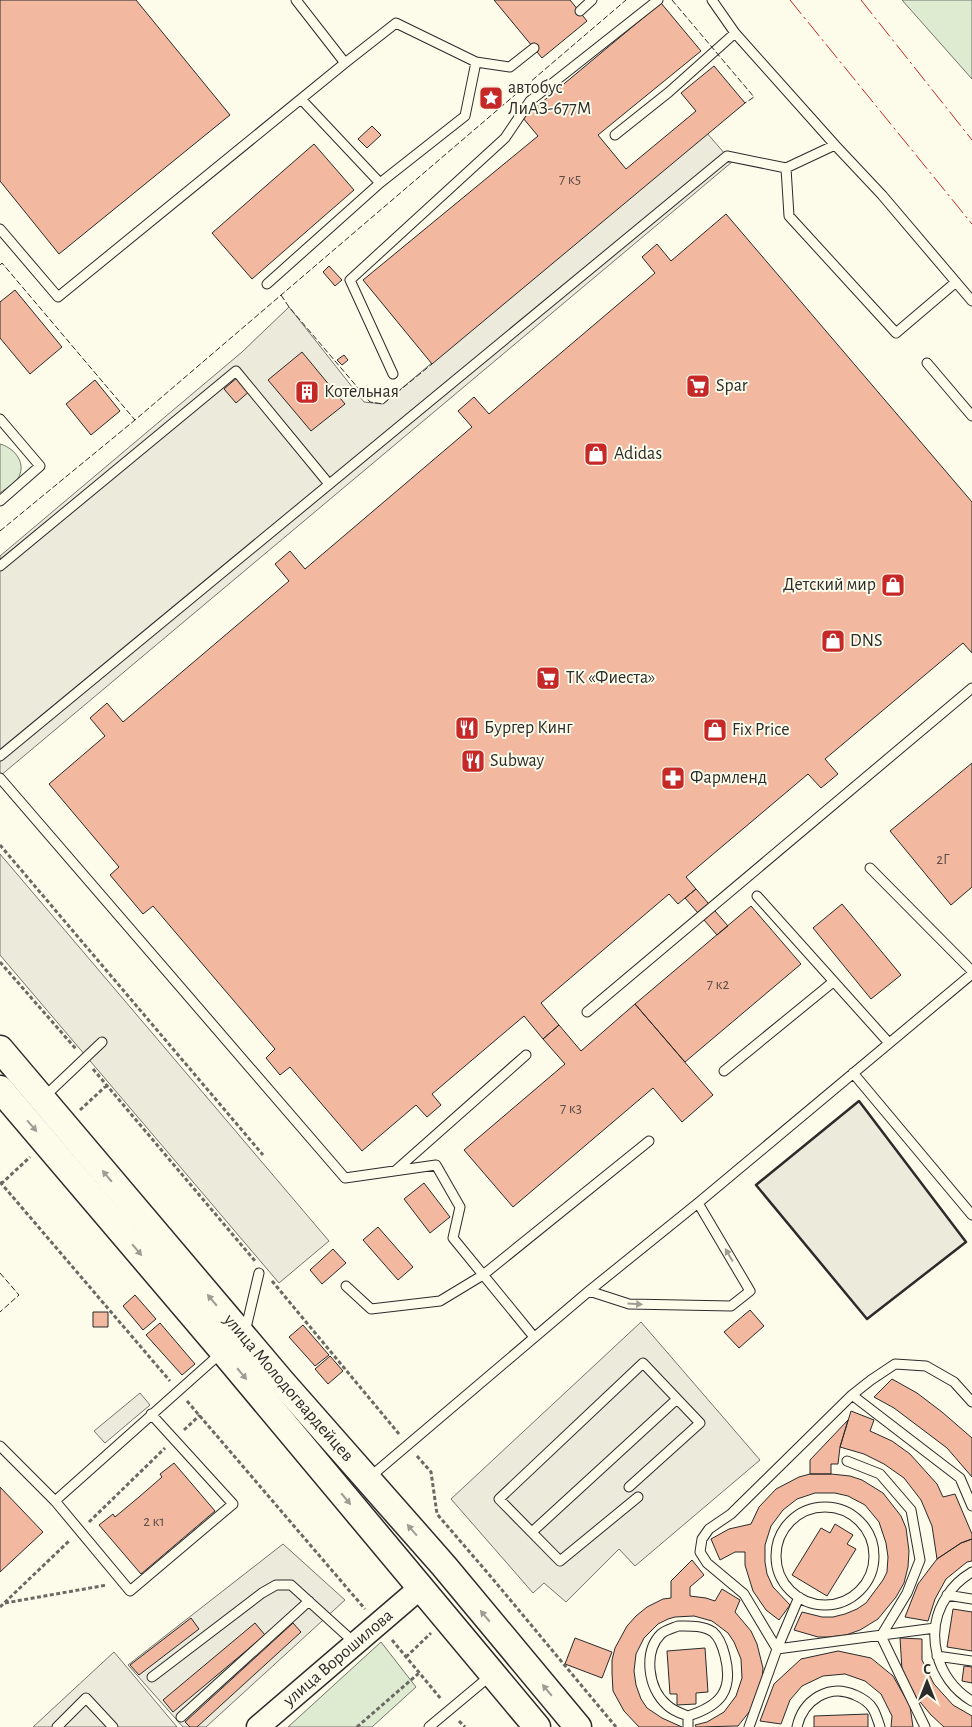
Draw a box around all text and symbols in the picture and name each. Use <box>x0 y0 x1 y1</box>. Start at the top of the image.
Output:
place label: автобус ЛиАЗ-677М <box>508 78 592 118</box>
place icon: автобус ЛиАЗ-677М <box>478 85 504 111</box>
house number: 7 к5 <box>559 172 581 187</box>
supermarket icon: Spar <box>685 373 711 399</box>
place label: Spar <box>716 377 748 395</box>
building icon: Котельная <box>294 379 320 405</box>
place label: Котельная <box>324 383 399 401</box>
shop icon: Adidas <box>583 441 609 467</box>
place label: Adidas <box>614 445 662 463</box>
shop icon: Детский мир <box>880 572 906 598</box>
place label: Детский мир <box>783 576 876 594</box>
shop icon: DNS <box>820 628 846 654</box>
place label: DNS <box>850 632 882 650</box>
supermarket icon: ТК «Фиеста» <box>535 665 561 691</box>
place label: ТК «Фиеста» <box>566 669 655 687</box>
restaurant icon: Бургер Кинг <box>454 715 480 741</box>
shop icon: Fix Price <box>702 717 728 743</box>
place label: Бургер Кинг <box>484 719 573 737</box>
place label: Fix Price <box>732 721 789 739</box>
restaurant icon: Subway <box>460 748 486 774</box>
place label: Subway <box>490 752 545 770</box>
pharmacy icon: Фармленд <box>660 765 686 791</box>
place label: Фармленд <box>690 769 767 787</box>
house number: 2Г <box>936 852 950 867</box>
house number: 7 к2 <box>707 977 729 992</box>
house number: 7 к3 <box>560 1101 582 1116</box>
one-way arrow <box>26 1120 37 1133</box>
one-way arrow <box>102 1169 113 1182</box>
one-way arrow <box>131 1244 142 1256</box>
one-way arrow <box>724 1248 733 1261</box>
one-way arrow <box>207 1293 218 1306</box>
one-way arrow <box>628 1300 644 1308</box>
street label: улица Молодогвардейцев <box>219 1310 357 1465</box>
one-way arrow <box>237 1367 248 1380</box>
one-way arrow <box>340 1492 351 1505</box>
house number: 2 к1 <box>143 1514 165 1529</box>
one-way arrow <box>406 1524 418 1536</box>
street label: улица Ворошилова <box>279 1606 397 1710</box>
one-way arrow <box>479 1609 490 1622</box>
north arrow <box>902 1657 952 1707</box>
text: С <box>923 1663 931 1677</box>
one-way arrow <box>541 1684 552 1697</box>

